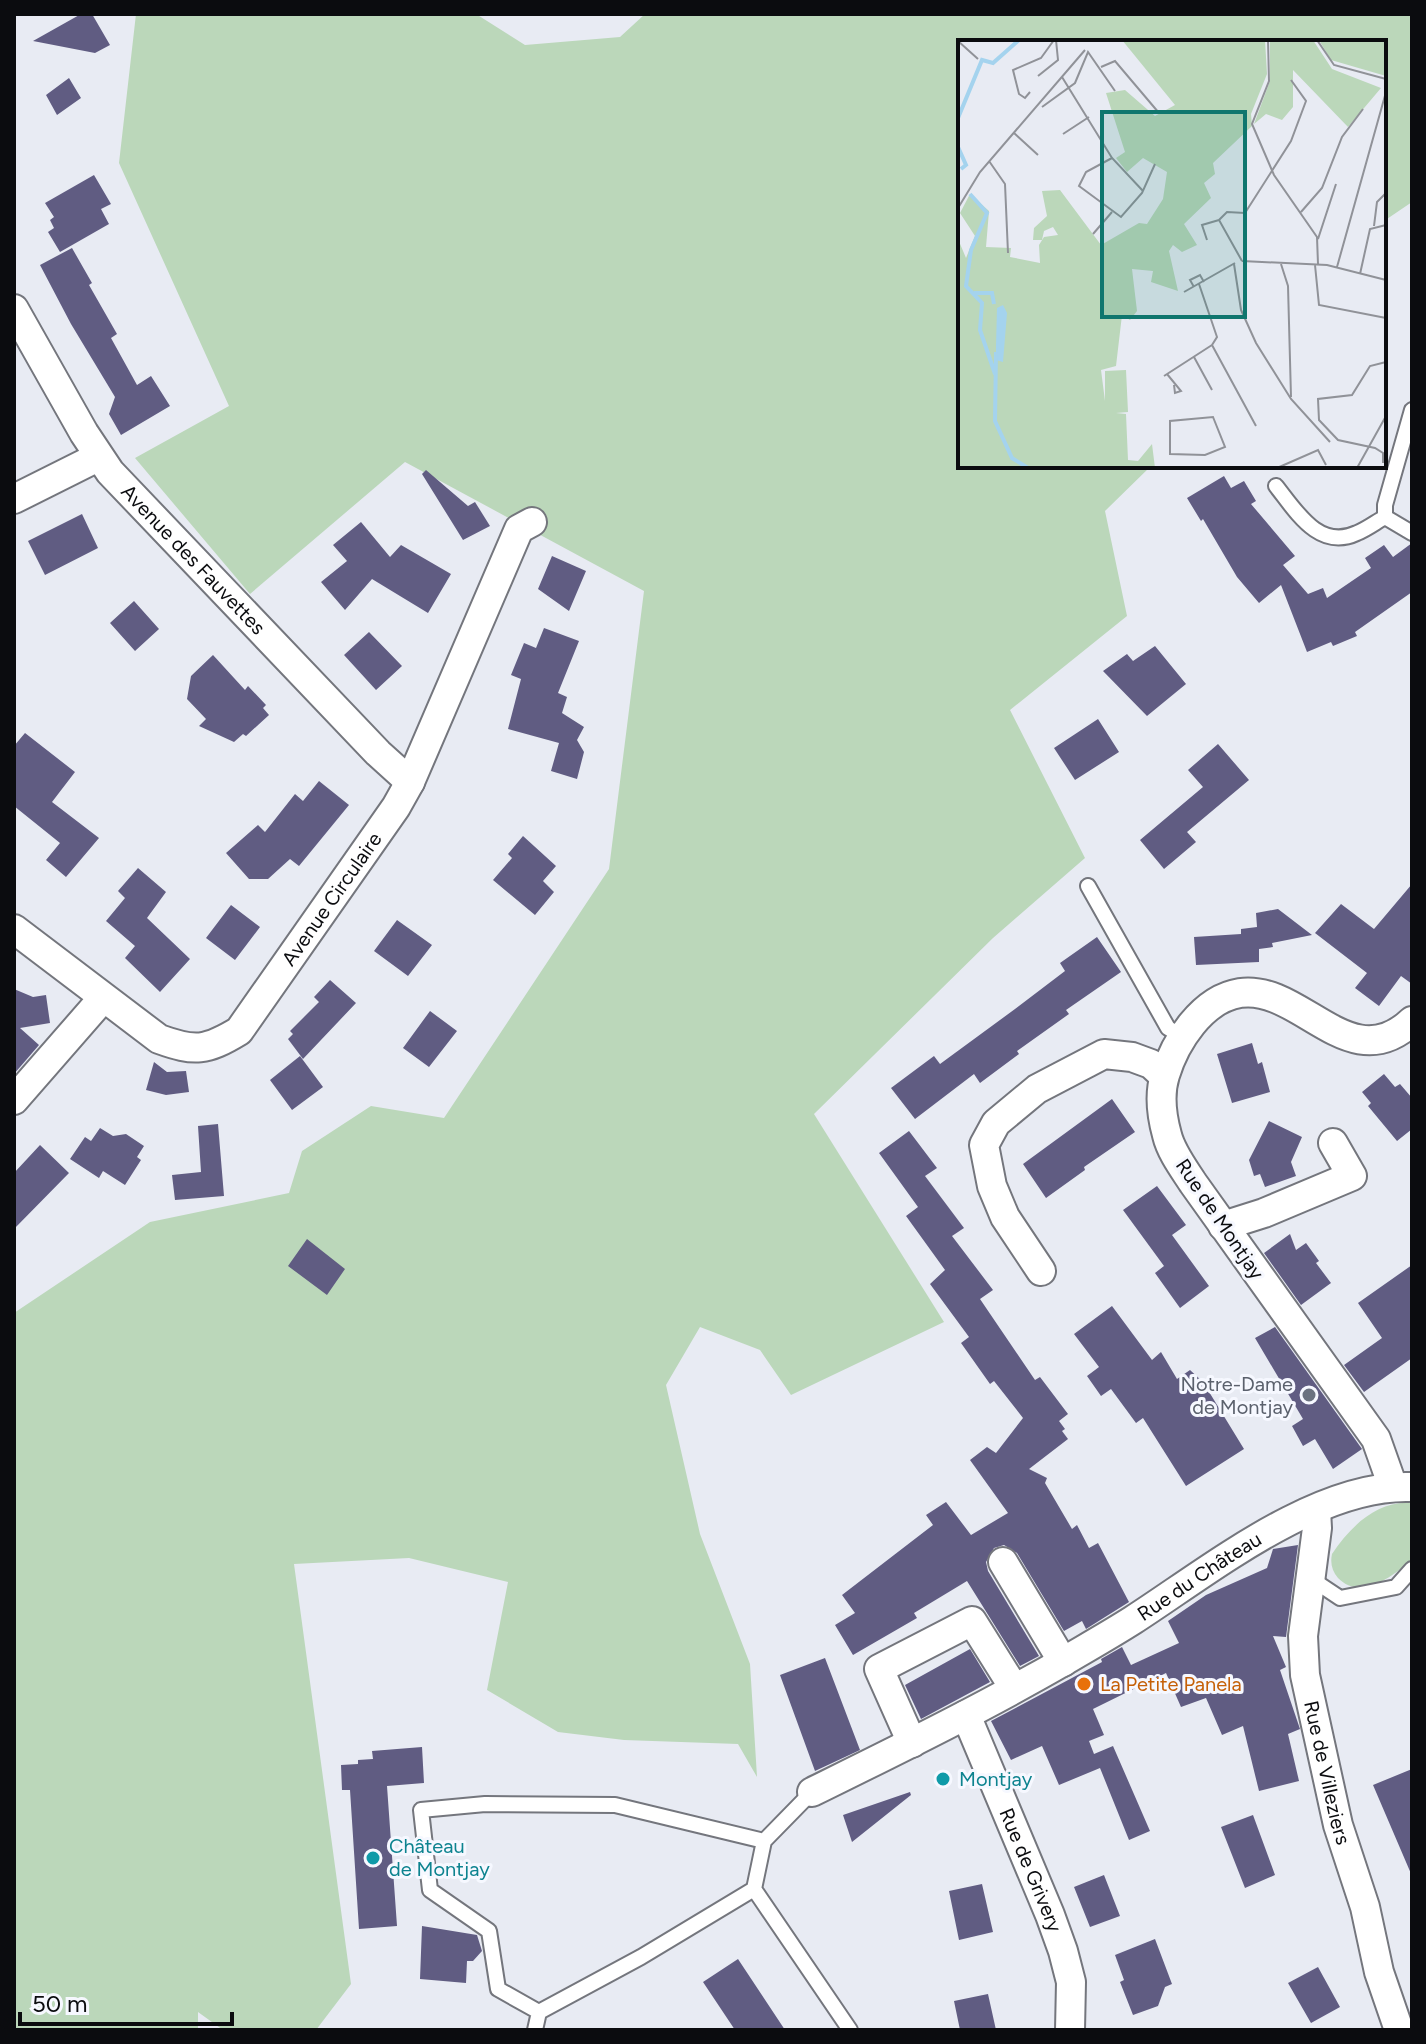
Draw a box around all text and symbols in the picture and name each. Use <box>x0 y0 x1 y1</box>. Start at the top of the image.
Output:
inset map <box>958 40 1386 468</box>
street label: Avenue des Fauvettes <box>116 479 270 639</box>
street label: Avenue Circulaire <box>277 828 387 970</box>
street label: Rue de Montjay <box>1171 1154 1269 1284</box>
place label: Notre-Dame de Montjay <box>1180 1372 1293 1419</box>
marker: Notre-Dame de Montjay <box>1300 1386 1318 1404</box>
street label: Rue du Château <box>1133 1527 1266 1626</box>
place label: La Petite Panela <box>1100 1672 1242 1696</box>
marker: La Petite Panela <box>1075 1675 1093 1693</box>
street label: Rue de Villeziers <box>1299 1698 1356 1848</box>
place label: Montjay <box>959 1767 1033 1791</box>
marker: Montjay <box>934 1770 952 1788</box>
street label: Rue de Grivery <box>994 1804 1067 1936</box>
place label: Château de Montjay <box>389 1834 490 1881</box>
marker: Château de Montjay <box>364 1849 382 1867</box>
scale bar <box>20 1976 232 2026</box>
text: 50 m <box>32 1989 88 2018</box>

